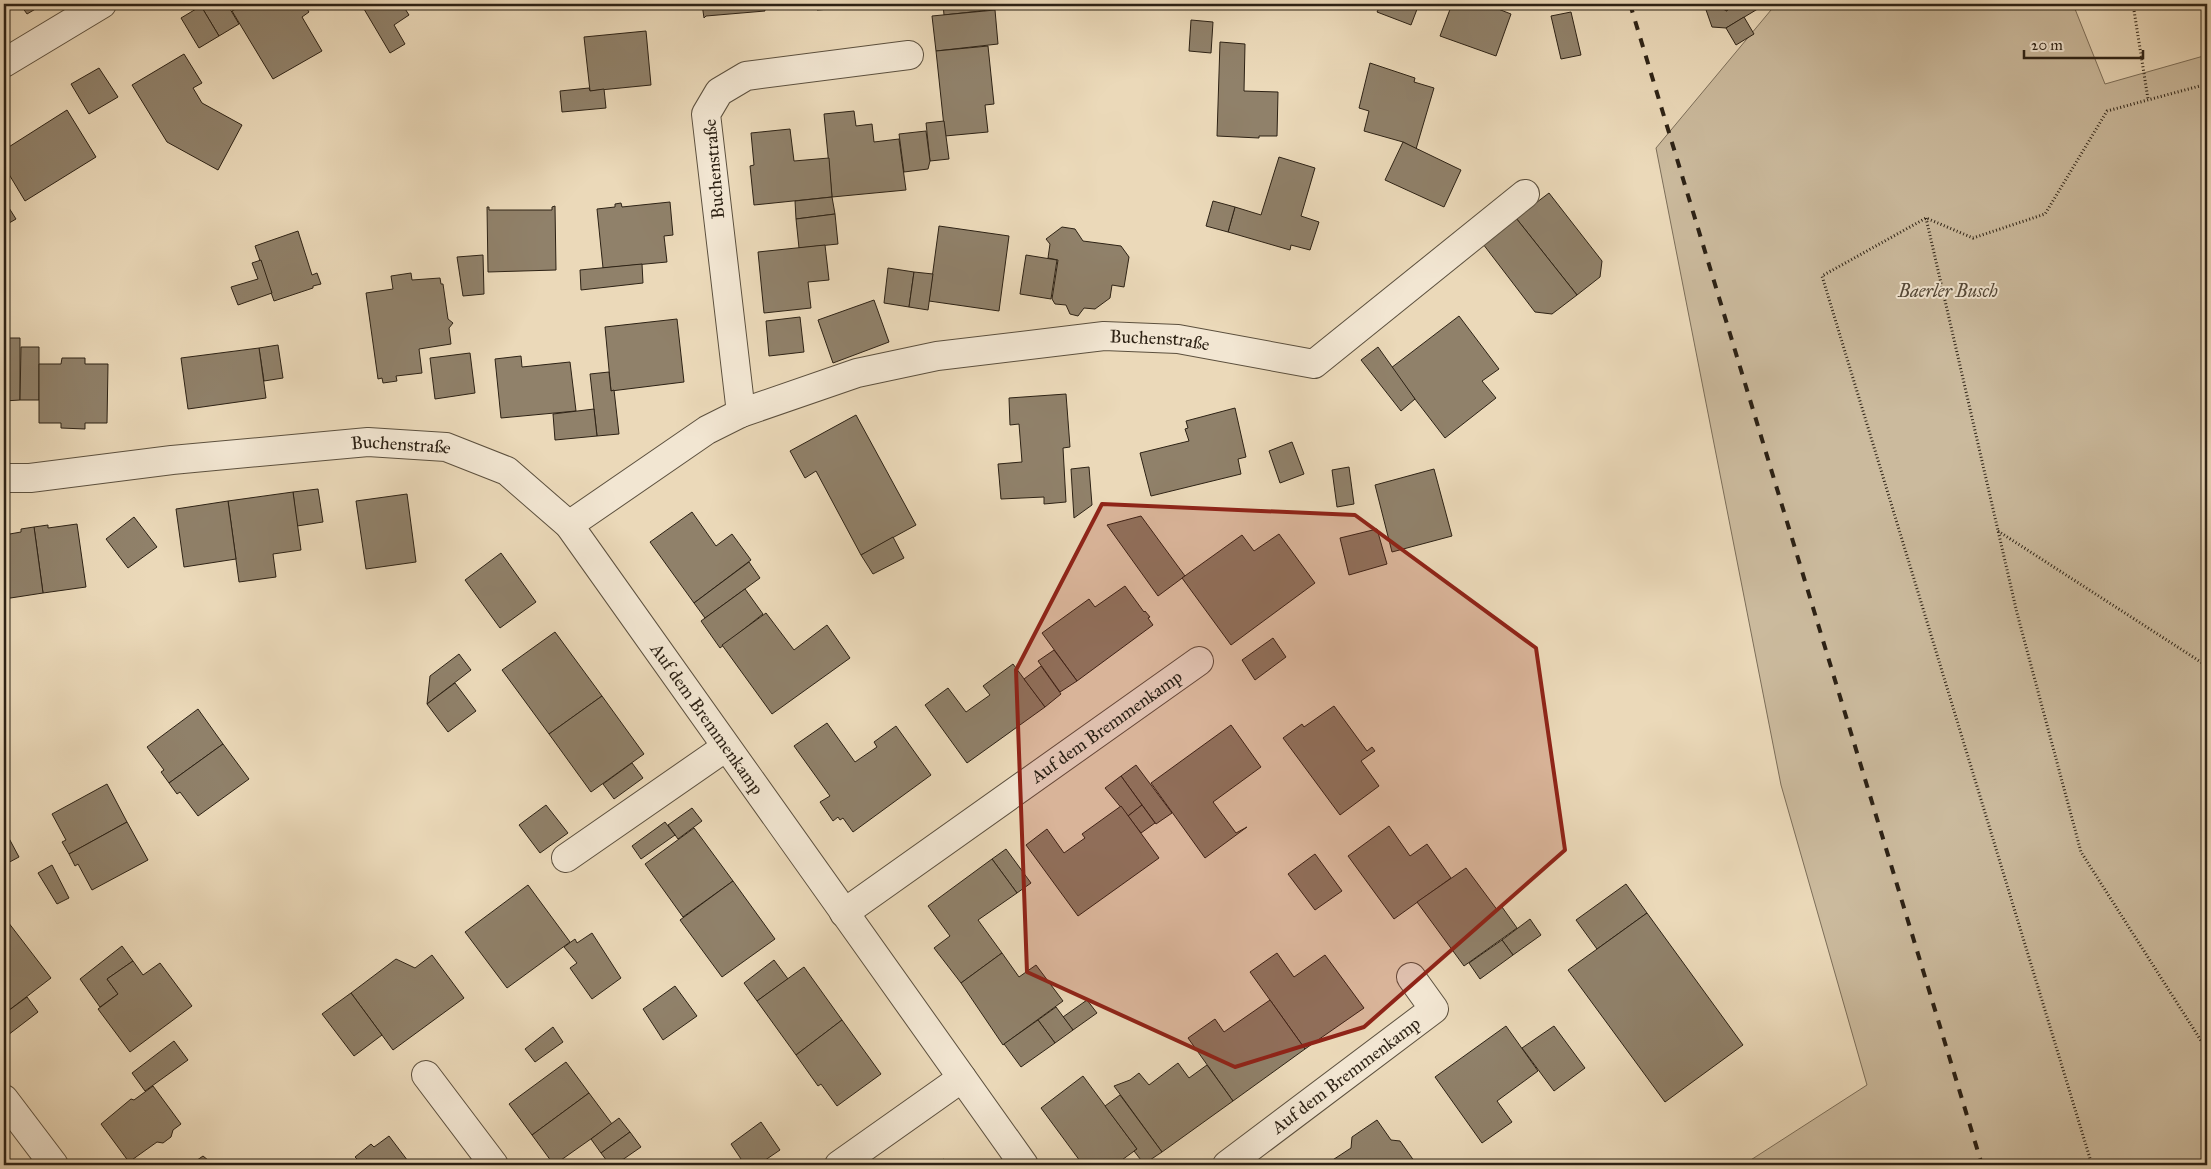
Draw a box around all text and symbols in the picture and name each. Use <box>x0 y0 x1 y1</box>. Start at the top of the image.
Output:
scale bar <box>2024 28 2142 60</box>
text: 20 m <box>2031 36 2063 54</box>
street label: Buchenstraße <box>699 118 729 220</box>
park label: Baerler Busch <box>1897 280 1998 302</box>
street label: Buchenstraße <box>1109 325 1212 356</box>
street label: Buchenstraße <box>350 431 455 459</box>
street label: Auf dem Bremmenkamp <box>645 638 768 799</box>
street label: Auf dem Bremmenkamp <box>1026 665 1187 788</box>
street label: Auf dem Bremmenkamp <box>1266 1012 1425 1139</box>

